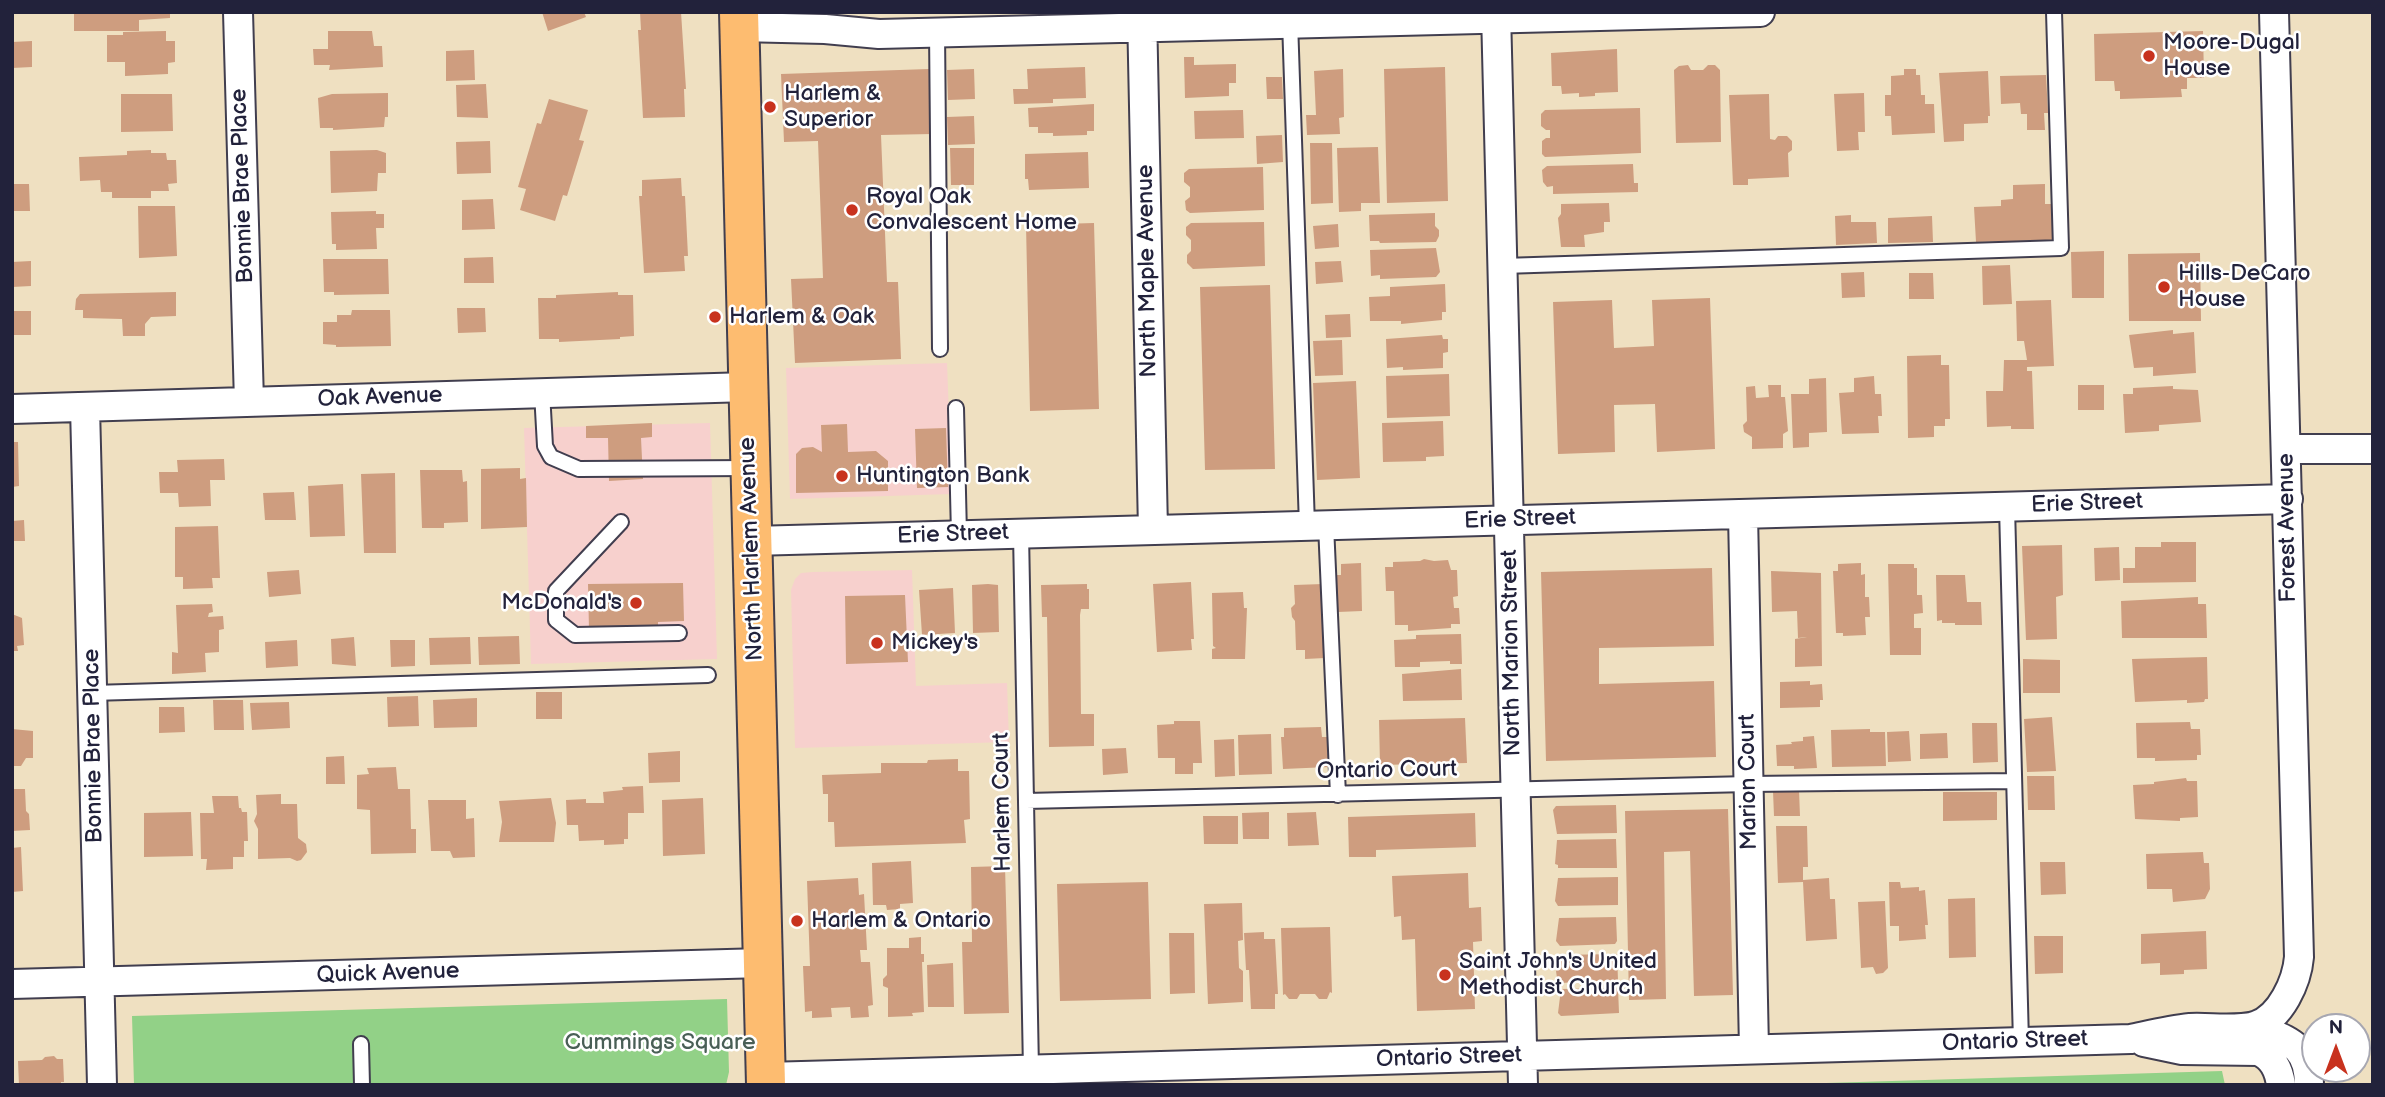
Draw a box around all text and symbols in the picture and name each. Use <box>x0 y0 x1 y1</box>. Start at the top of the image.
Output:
place label: Moore-Dugal House <box>2163 29 2300 83</box>
marker: Moore-Dugal House <box>2141 48 2157 64</box>
place label: Harlem & Superior <box>784 80 881 134</box>
street label: Bonnie Brae Place <box>226 88 260 284</box>
marker: Harlem & Superior <box>762 99 778 115</box>
street label: North Maple Avenue <box>1132 164 1164 378</box>
place label: Royal Oak Convalescent Home <box>866 183 1077 237</box>
marker: Royal Oak Convalescent Home <box>844 202 860 218</box>
place label: Hills-DeCaro House <box>2178 260 2311 314</box>
marker: Hills-DeCaro House <box>2156 279 2172 295</box>
place label: Harlem & Oak <box>729 303 874 331</box>
marker: Harlem & Oak <box>707 309 723 325</box>
street label: Oak Avenue <box>317 382 443 414</box>
street label: North Harlem Avenue <box>734 437 770 661</box>
street label: Forest Avenue <box>2273 453 2303 603</box>
place label: Huntington Bank <box>856 462 1029 490</box>
marker: Huntington Bank <box>834 468 850 484</box>
street label: Erie Street <box>2031 488 2143 520</box>
street label: Erie Street <box>1464 504 1576 536</box>
street label: Erie Street <box>897 519 1009 551</box>
street label: North Marion Street <box>1496 549 1528 757</box>
place label: McDonald's <box>501 589 622 617</box>
marker: McDonald's <box>628 595 644 611</box>
place label: Mickey's <box>891 629 978 657</box>
marker: Mickey's <box>869 635 885 651</box>
street label: Bonnie Brae Place <box>79 648 109 844</box>
street label: Marion Court <box>1734 714 1764 850</box>
street label: Harlem Court <box>988 732 1018 872</box>
street label: Ontario Court <box>1317 756 1457 786</box>
place label: Harlem & Ontario <box>811 907 991 935</box>
marker: Harlem & Ontario <box>789 913 805 929</box>
place label: Saint John's United Methodist Church <box>1459 948 1657 1002</box>
street label: Quick Avenue <box>316 958 460 990</box>
marker: Saint John's United Methodist Church <box>1437 967 1453 983</box>
north arrow <box>2301 1013 2371 1083</box>
text: N <box>2329 1017 2343 1040</box>
street label: Ontario Street <box>1942 1026 2088 1058</box>
park label: Cummings Square <box>564 1029 756 1057</box>
street label: Ontario Street <box>1376 1042 1522 1074</box>

